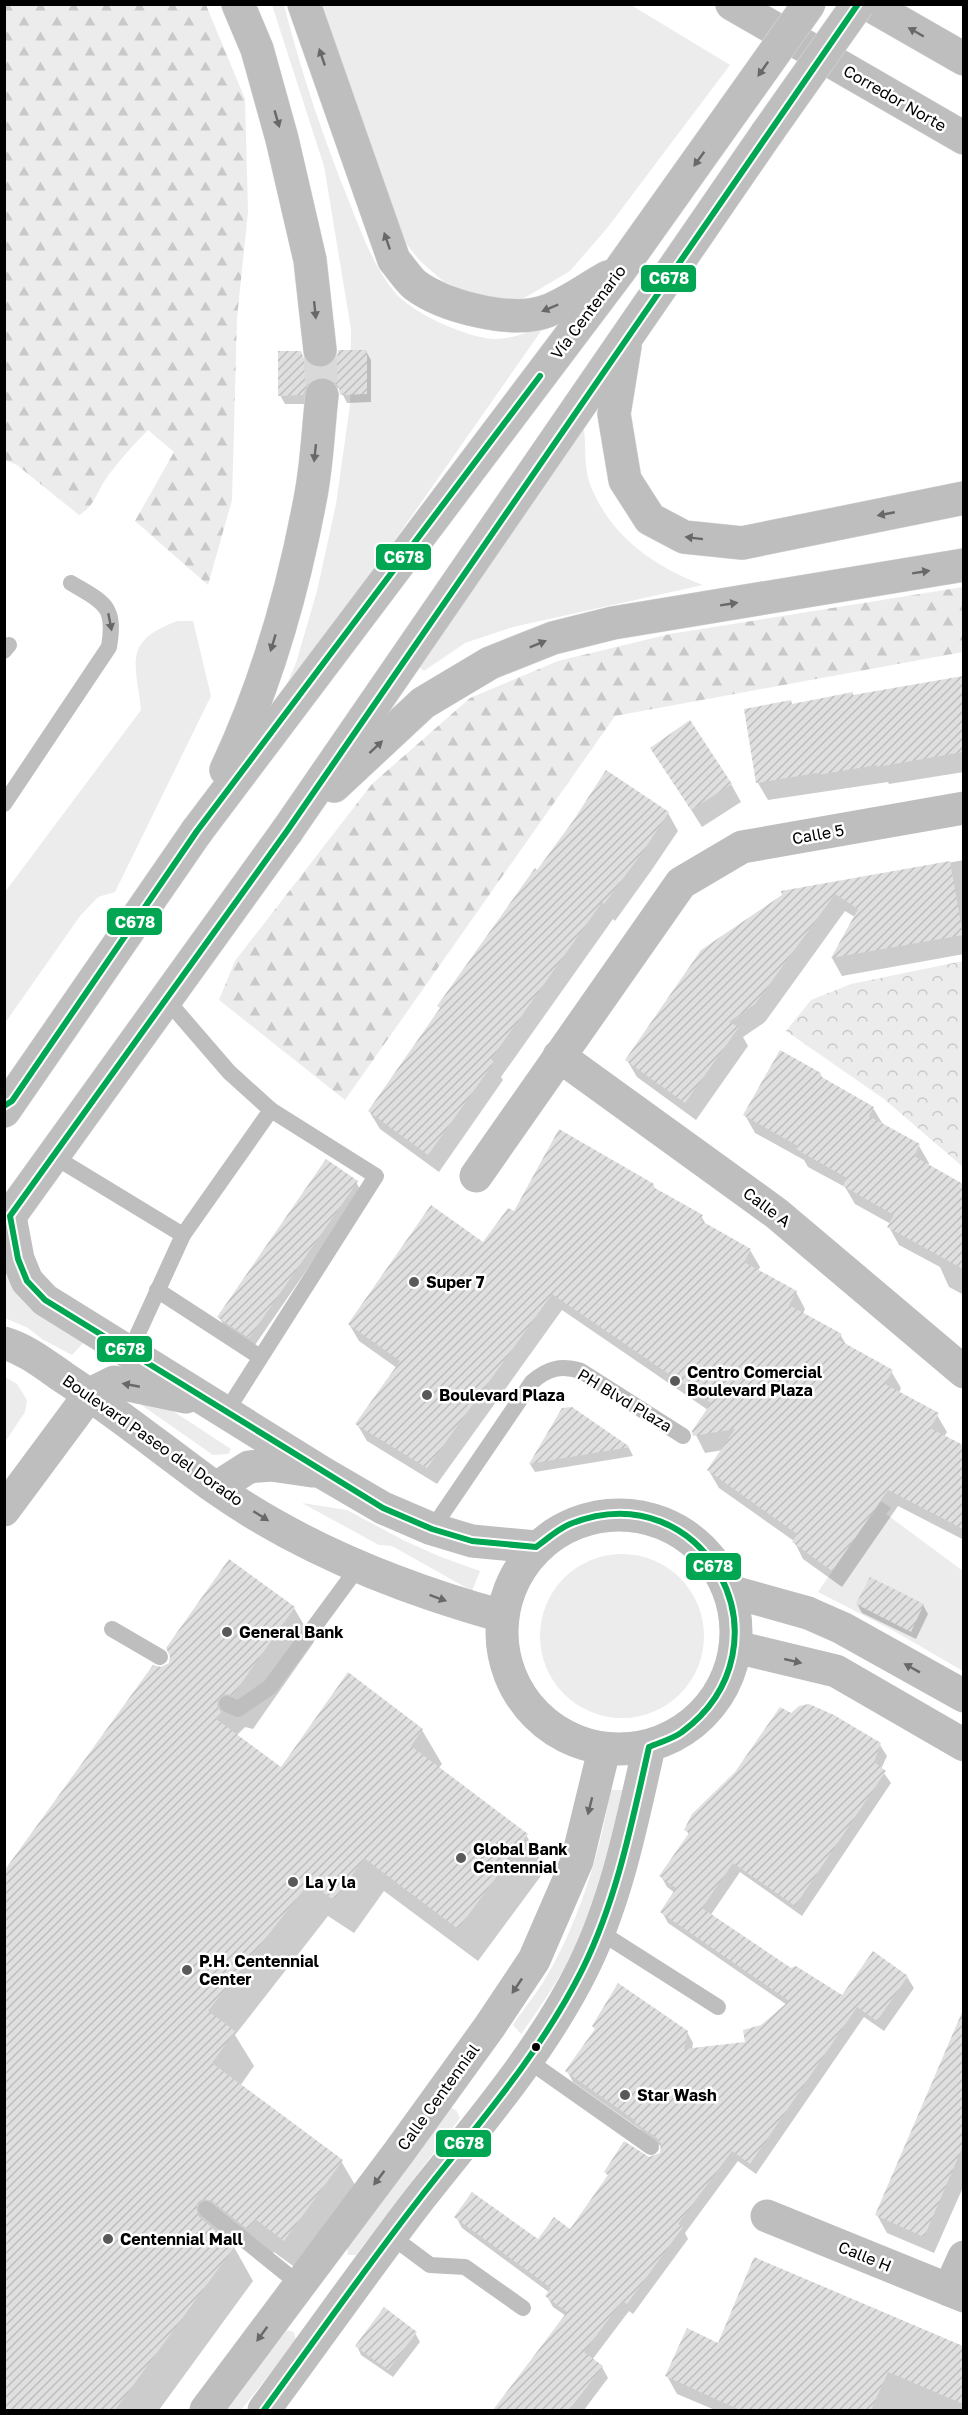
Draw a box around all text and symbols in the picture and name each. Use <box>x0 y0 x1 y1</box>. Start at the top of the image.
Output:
one-way arrow <box>908 26 924 37</box>
one-way arrow <box>317 48 327 66</box>
street label: Corredor Norte <box>840 60 950 136</box>
one-way arrow <box>757 61 769 77</box>
one-way arrow <box>273 110 282 128</box>
one-way arrow <box>694 151 706 166</box>
one-way arrow <box>382 232 392 250</box>
street label: Vía Centenario <box>546 261 630 363</box>
line badge: C678 <box>640 264 697 293</box>
text: C678 <box>649 268 689 288</box>
one-way arrow <box>310 301 320 320</box>
one-way arrow <box>541 303 559 313</box>
one-way arrow <box>311 444 320 463</box>
one-way arrow <box>876 510 895 519</box>
one-way arrow <box>684 533 703 543</box>
line badge: C678 <box>375 543 432 571</box>
text: C678 <box>384 547 424 567</box>
one-way arrow <box>912 568 931 577</box>
one-way arrow <box>720 600 739 609</box>
one-way arrow <box>106 613 115 632</box>
one-way arrow <box>268 634 278 652</box>
one-way arrow <box>530 638 548 648</box>
one-way arrow <box>368 741 382 755</box>
street label: Calle 5 <box>790 820 846 848</box>
line badge: C678 <box>106 907 163 936</box>
text: C678 <box>115 912 155 932</box>
street label: Calle A <box>739 1183 795 1231</box>
place label: Super 7 <box>426 1272 485 1292</box>
marker: Super 7 <box>407 1275 421 1289</box>
line badge: C678 <box>96 1335 153 1363</box>
text: C678 <box>105 1339 145 1359</box>
place label: Centro Comercial Boulevard Plaza <box>687 1362 823 1400</box>
street label: PH Blvd Plaza <box>574 1364 676 1436</box>
street label: Boulevard Paseo del Dorado <box>59 1370 247 1510</box>
marker: Centro Comercial Boulevard Plaza <box>668 1374 682 1388</box>
one-way arrow <box>121 1380 140 1389</box>
place label: Boulevard Plaza <box>439 1385 565 1405</box>
marker: Boulevard Plaza <box>420 1388 434 1402</box>
one-way arrow <box>253 1511 269 1522</box>
line badge: C678 <box>685 1552 742 1581</box>
text: C678 <box>693 1556 733 1576</box>
one-way arrow <box>429 1593 447 1603</box>
place label: General Bank <box>239 1622 344 1642</box>
marker: General Bank <box>220 1625 234 1639</box>
one-way arrow <box>783 1656 802 1666</box>
one-way arrow <box>904 1663 921 1673</box>
one-way arrow <box>585 1797 595 1816</box>
place label: Global Bank Centennial <box>473 1839 568 1877</box>
marker: Global Bank Centennial <box>454 1851 468 1865</box>
place label: La y la <box>305 1872 356 1892</box>
marker: La y la <box>286 1875 300 1889</box>
place label: P.H. Centennial Center <box>199 1951 320 1989</box>
marker: P.H. Centennial Center <box>180 1963 194 1977</box>
one-way arrow <box>511 1977 523 1993</box>
street label: Calle Centennial <box>393 2040 483 2154</box>
unlabelled marker <box>530 2041 542 2053</box>
place label: Star Wash <box>637 2085 717 2105</box>
marker: Star Wash <box>618 2088 632 2102</box>
line badge: C678 <box>435 2129 492 2158</box>
text: C678 <box>444 2133 484 2153</box>
one-way arrow <box>373 2171 385 2186</box>
place label: Centennial Mall <box>120 2229 244 2249</box>
marker: Centennial Mall <box>101 2232 115 2246</box>
street label: Calle H <box>836 2236 894 2276</box>
one-way arrow <box>256 2327 268 2342</box>

